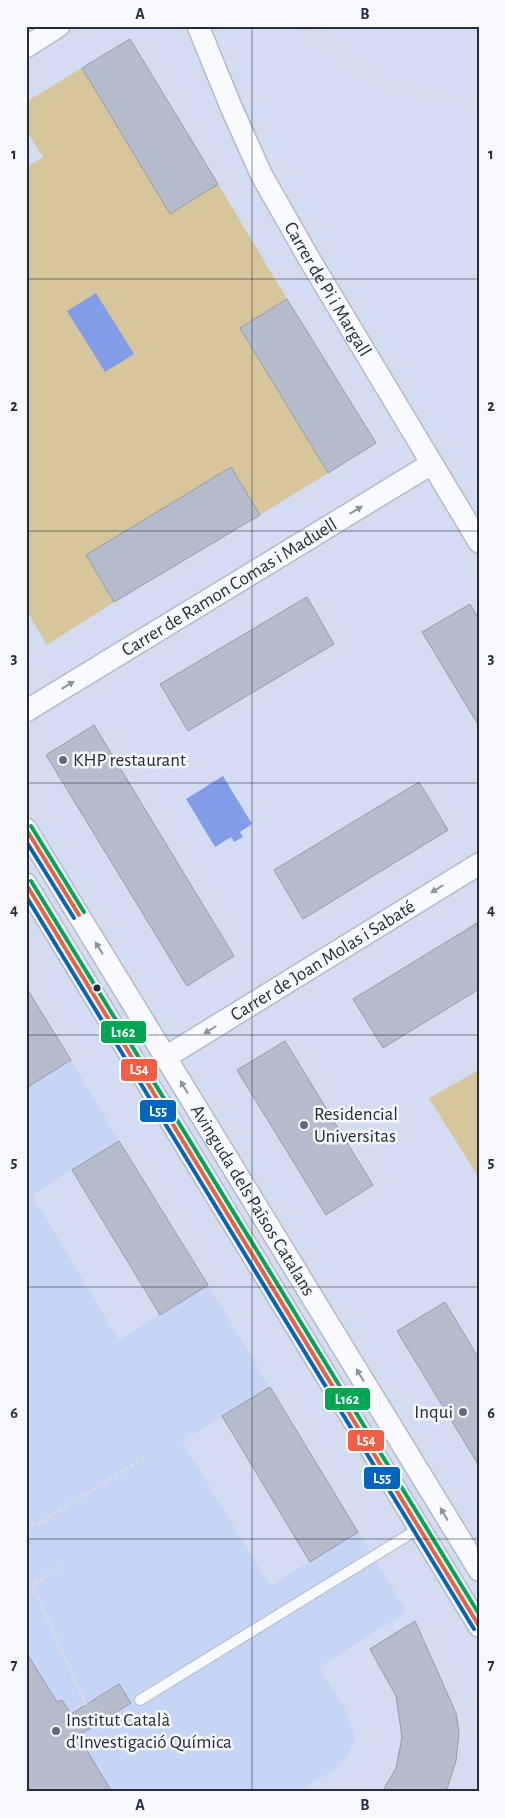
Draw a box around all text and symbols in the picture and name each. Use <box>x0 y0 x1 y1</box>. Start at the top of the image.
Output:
text: A <box>135 6 145 22</box>
text: B <box>360 6 370 22</box>
text: 1 <box>11 146 17 162</box>
text: 1 <box>488 146 494 162</box>
street label: Carrer de Pi i Margall <box>281 219 375 360</box>
text: 2 <box>10 398 18 414</box>
text: 2 <box>487 398 495 414</box>
one-way arrow <box>350 505 363 514</box>
street label: Carrer de Ramon Comas i Maduell <box>118 514 340 660</box>
text: 3 <box>11 650 18 666</box>
text: 3 <box>488 650 495 666</box>
one-way arrow <box>61 681 74 690</box>
place label: KHP restaurant <box>73 751 186 770</box>
marker: KHP restaurant <box>57 754 69 766</box>
one-way arrow <box>431 885 444 894</box>
street label: Carrer de Joan Molas i Sabaté <box>227 896 418 1024</box>
text: 4 <box>10 902 18 918</box>
text: 4 <box>487 902 495 918</box>
one-way arrow <box>95 942 104 955</box>
unlabelled marker <box>92 983 102 993</box>
line badge: L162 <box>100 1020 147 1044</box>
one-way arrow <box>203 1025 216 1034</box>
text: L162 <box>111 1026 136 1040</box>
line badge: L54 <box>120 1058 158 1082</box>
text: L54 <box>129 1063 149 1077</box>
one-way arrow <box>180 1080 189 1093</box>
line badge: L55 <box>139 1099 177 1123</box>
street label: Avinguda dels Països Catalans <box>187 1101 318 1299</box>
text: L55 <box>149 1105 167 1119</box>
place label: Residencial Universitas <box>314 1105 398 1146</box>
marker: Residencial Universitas <box>298 1119 310 1131</box>
text: 5 <box>11 1154 18 1170</box>
text: 5 <box>488 1154 495 1170</box>
one-way arrow <box>355 1368 364 1382</box>
line badge: L162 <box>324 1387 371 1411</box>
text: L162 <box>335 1393 360 1407</box>
place label: Inqui <box>414 1403 453 1422</box>
text: 6 <box>10 1405 18 1421</box>
text: 6 <box>487 1405 495 1421</box>
marker: Inqui <box>457 1406 469 1418</box>
line badge: L54 <box>347 1429 385 1452</box>
text: L54 <box>356 1434 376 1448</box>
line badge: L55 <box>363 1466 401 1490</box>
text: L55 <box>373 1472 391 1486</box>
one-way arrow <box>440 1507 449 1520</box>
text: 7 <box>11 1657 18 1673</box>
text: 7 <box>488 1657 495 1673</box>
place label: Institut Català d'Investigació Química <box>66 1711 232 1752</box>
marker: Institut Català d'Investigació Química <box>50 1725 62 1737</box>
text: A <box>135 1797 145 1813</box>
text: B <box>360 1797 370 1813</box>

